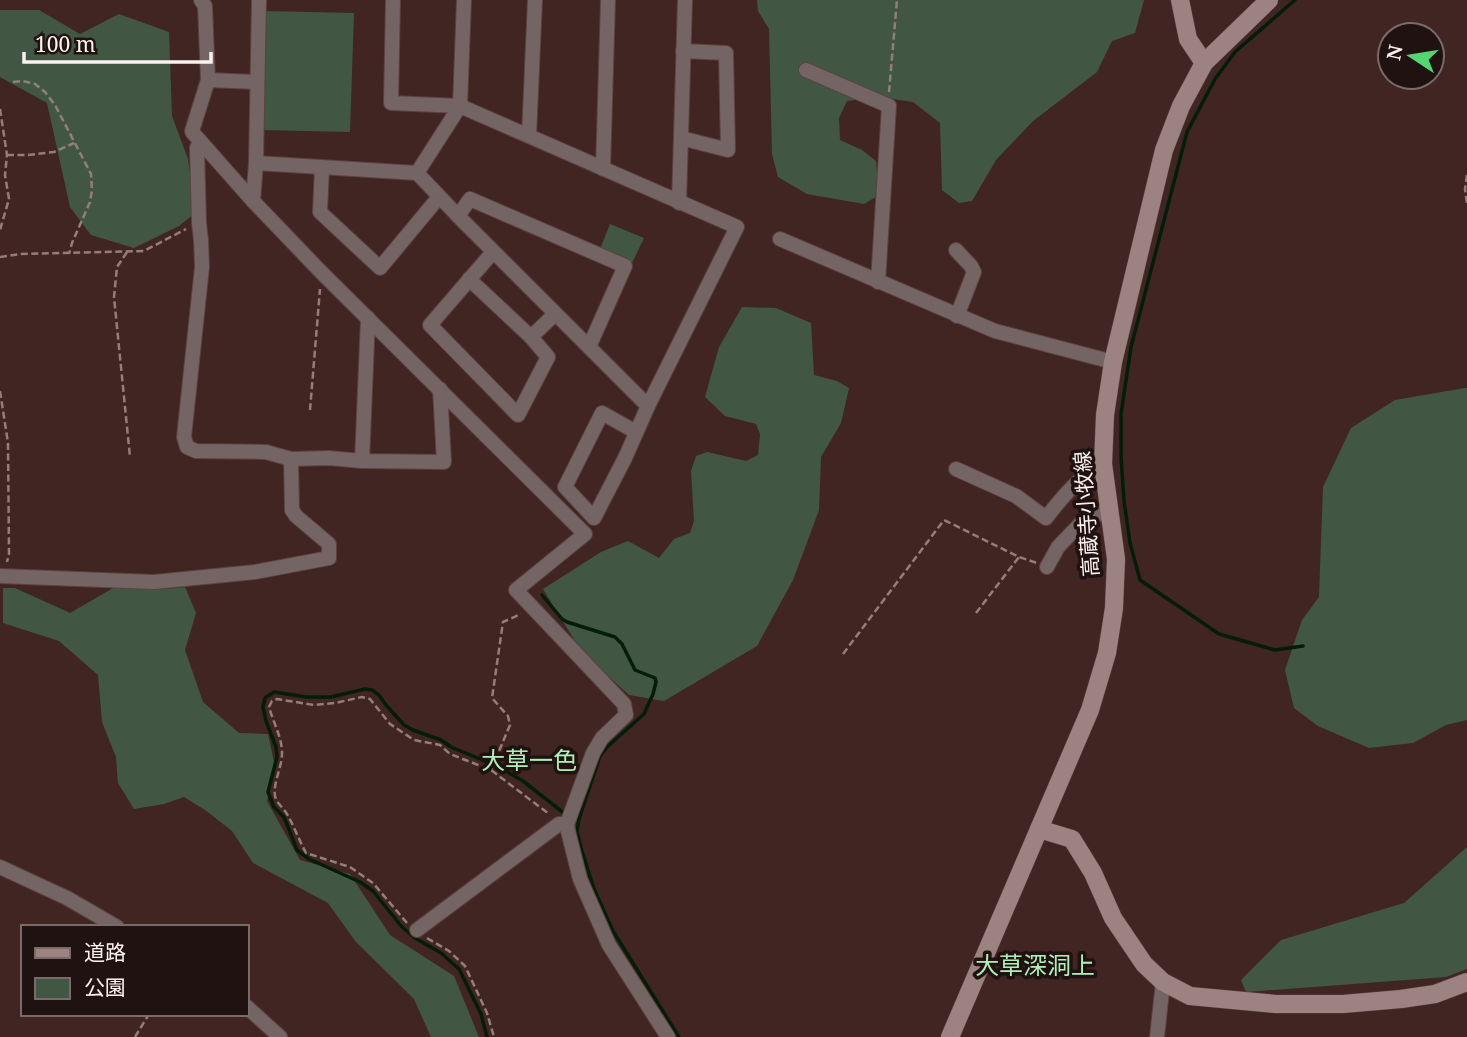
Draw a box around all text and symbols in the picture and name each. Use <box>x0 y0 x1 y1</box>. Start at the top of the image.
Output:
scale bar <box>24 21 212 65</box>
north arrow <box>1376 21 1446 91</box>
text: 100 m <box>35 30 96 58</box>
text: N <box>1380 42 1409 62</box>
street label: 高蔵寺小牧線 <box>1068 450 1104 578</box>
district label: 大草一色 <box>481 743 577 776</box>
legend <box>21 925 248 1016</box>
text: 道路 <box>84 938 126 966</box>
district label: 大草深洞上 <box>975 948 1095 981</box>
text: 公園 <box>84 973 126 1001</box>

